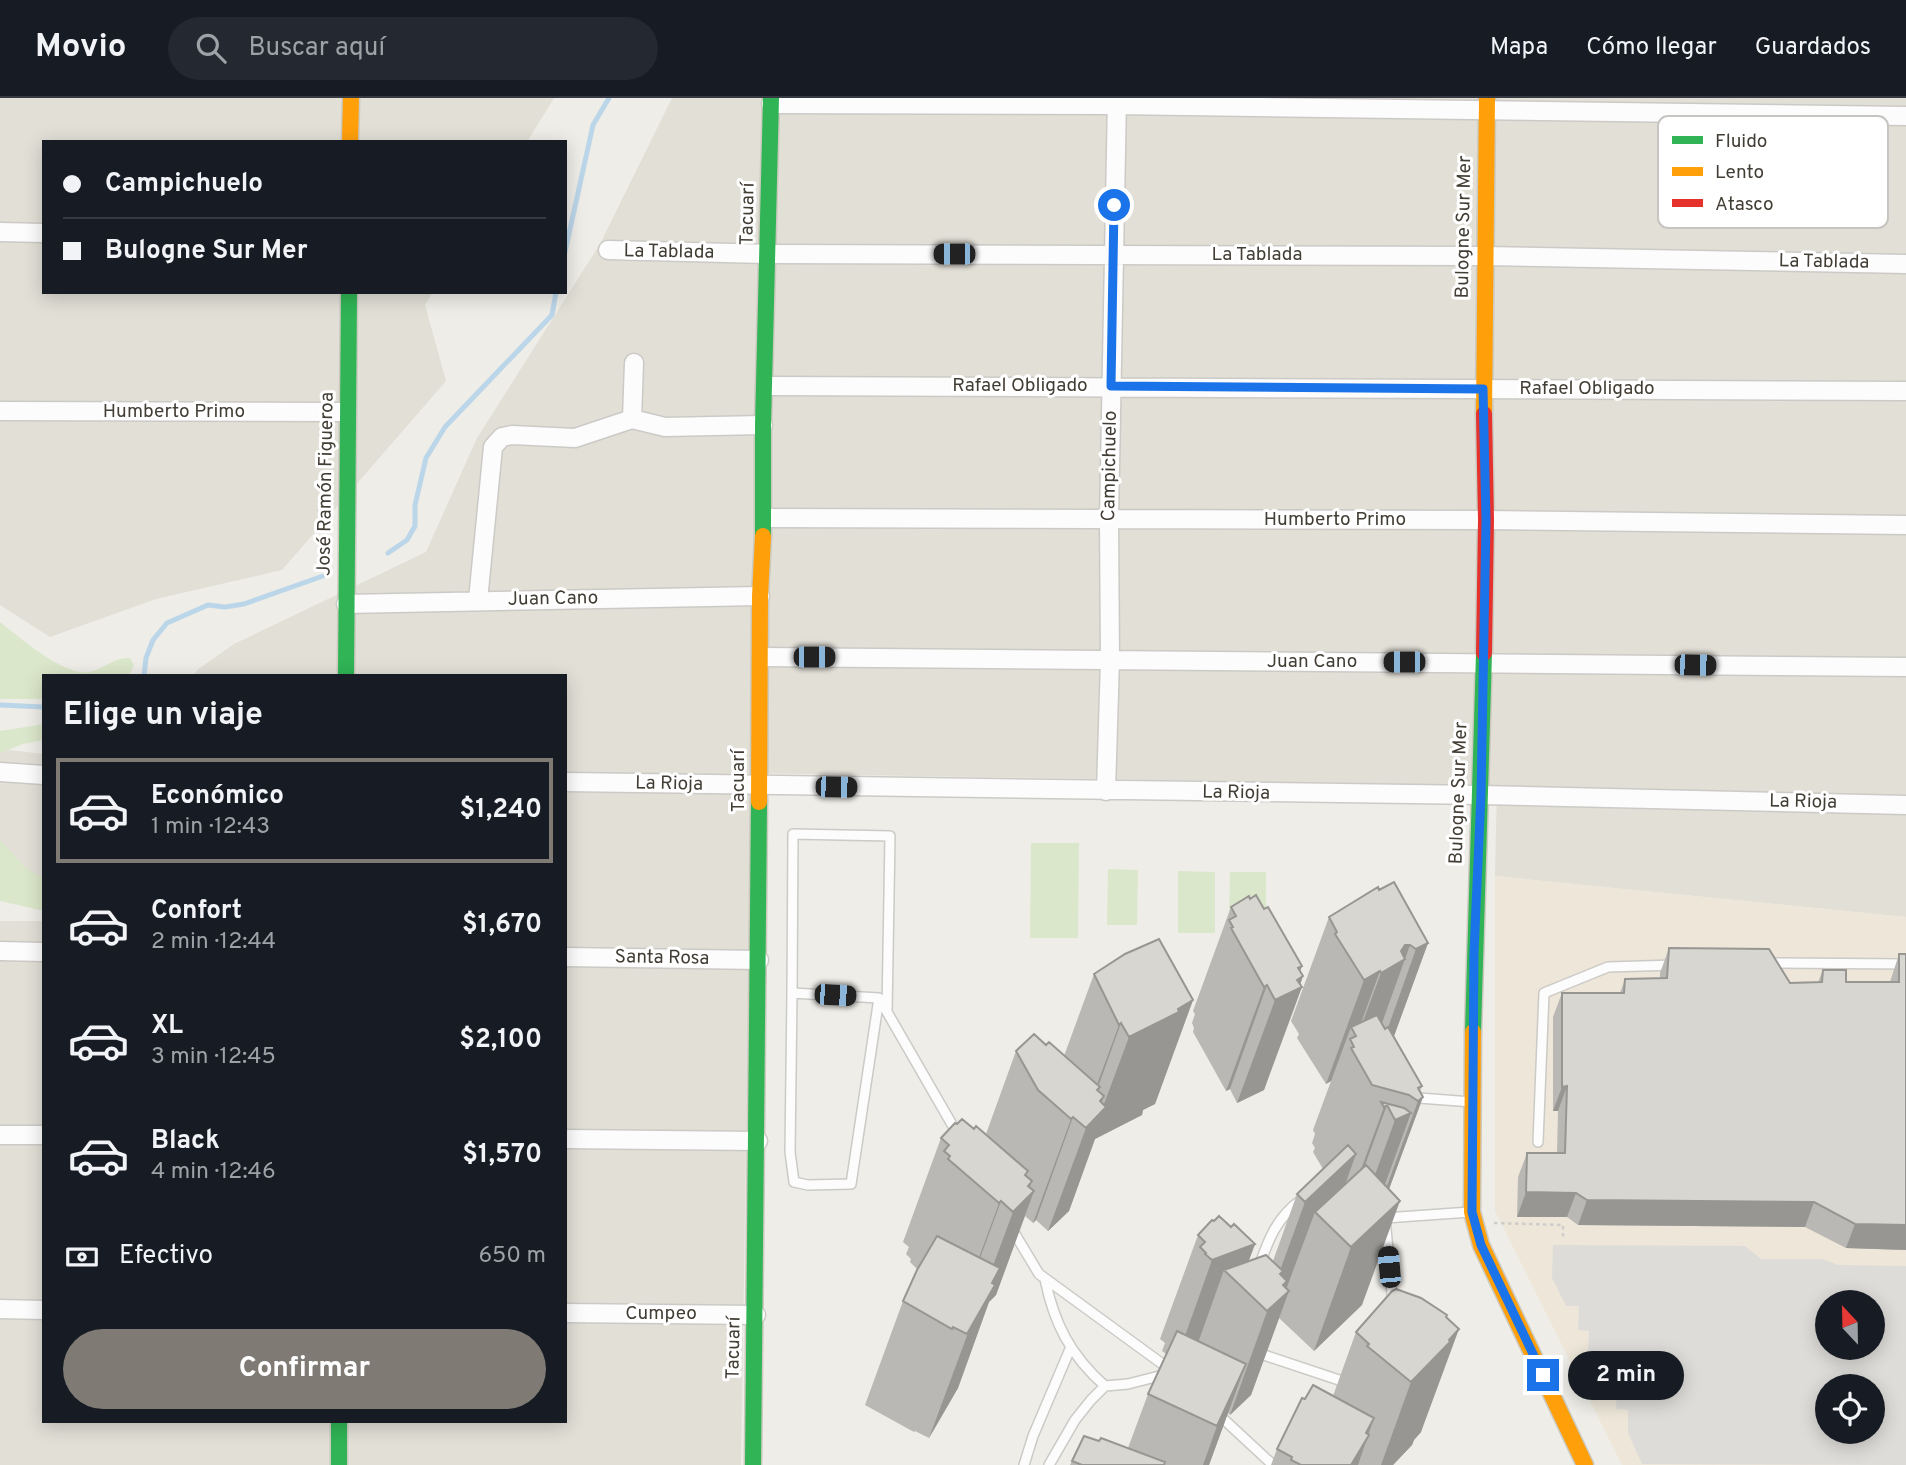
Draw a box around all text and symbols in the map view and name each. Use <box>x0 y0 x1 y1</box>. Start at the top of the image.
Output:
search box <box>168 17 658 80</box>
text: Movio <box>35 27 126 69</box>
icon: search <box>192 29 230 67</box>
text: Buscar aquí <box>248 32 385 65</box>
text: Mapa <box>1490 33 1548 63</box>
text: Cómo llegar <box>1586 33 1717 63</box>
text: Guardados <box>1755 33 1871 63</box>
legend <box>1658 116 1888 228</box>
text: Fluido <box>1715 130 1767 154</box>
street label: Bulogne Sur Mer <box>1451 155 1477 299</box>
text: Lento <box>1715 161 1764 185</box>
text: Campichuelo <box>105 168 263 201</box>
street label: Tacuarí <box>735 180 761 246</box>
route start <box>1098 189 1130 221</box>
text: Atasco <box>1715 193 1774 217</box>
text: Bulogne Sur Mer <box>105 235 307 268</box>
street label: La Tablada <box>623 239 715 265</box>
street label: La Tablada <box>1212 243 1302 267</box>
car <box>934 244 976 265</box>
street label: La Tablada <box>1778 249 1870 275</box>
street label: Rafael Obligado <box>952 374 1088 398</box>
street label: Rafael Obligado <box>1519 377 1655 401</box>
street label: José Ramón Figueroa <box>312 392 340 576</box>
street label: Humberto Primo <box>103 400 245 424</box>
street label: Campichuelo <box>1097 410 1123 522</box>
street label: Humberto Primo <box>1264 508 1406 532</box>
street label: Juan Cano <box>507 586 599 612</box>
car <box>794 647 836 668</box>
street label: Juan Cano <box>1267 650 1357 674</box>
car <box>1384 652 1426 673</box>
car <box>1674 654 1717 676</box>
text: Elige un viaje <box>63 696 263 736</box>
street label: Bulogne Sur Mer <box>1445 721 1474 865</box>
street label: Tacuarí <box>727 747 751 812</box>
street label: La Rioja <box>635 771 703 797</box>
car <box>815 776 858 798</box>
icon: car <box>67 779 130 842</box>
text: Económico <box>151 780 284 813</box>
street label: La Rioja <box>1202 780 1270 806</box>
street label: La Rioja <box>1769 789 1837 815</box>
text: $1,240 <box>459 794 542 827</box>
text: 1 min · 12:43 <box>151 813 270 842</box>
icon: car <box>67 894 130 957</box>
text: Confort <box>151 895 242 928</box>
text: $1,670 <box>462 909 542 942</box>
text: 2 min · 12:44 <box>151 928 276 957</box>
street label: Santa Rosa <box>614 945 710 971</box>
car <box>814 983 857 1007</box>
icon: car <box>67 1009 130 1072</box>
text: XL <box>151 1010 183 1043</box>
text: $2,100 <box>459 1024 542 1057</box>
text: 3 min · 12:45 <box>151 1043 276 1072</box>
icon: car <box>67 1124 130 1187</box>
text: Black <box>151 1125 220 1158</box>
text: $1,570 <box>462 1139 542 1172</box>
text: 4 min · 12:46 <box>151 1158 276 1187</box>
icon: cash <box>63 1238 101 1276</box>
text: Efectivo <box>119 1240 213 1273</box>
text: 650 m <box>478 1242 546 1271</box>
car <box>1377 1245 1402 1289</box>
north arrow <box>1815 1290 1885 1360</box>
map controls <box>1815 1290 1885 1444</box>
street label: Cumpeo <box>625 1302 697 1326</box>
street label: Tacuarí <box>721 1314 747 1380</box>
button: Confirmar <box>63 1329 546 1409</box>
callout: 2 min <box>1568 1350 1683 1400</box>
route end <box>1527 1359 1559 1391</box>
text: 2 min <box>1596 1361 1656 1390</box>
button: locate <box>1815 1374 1885 1444</box>

